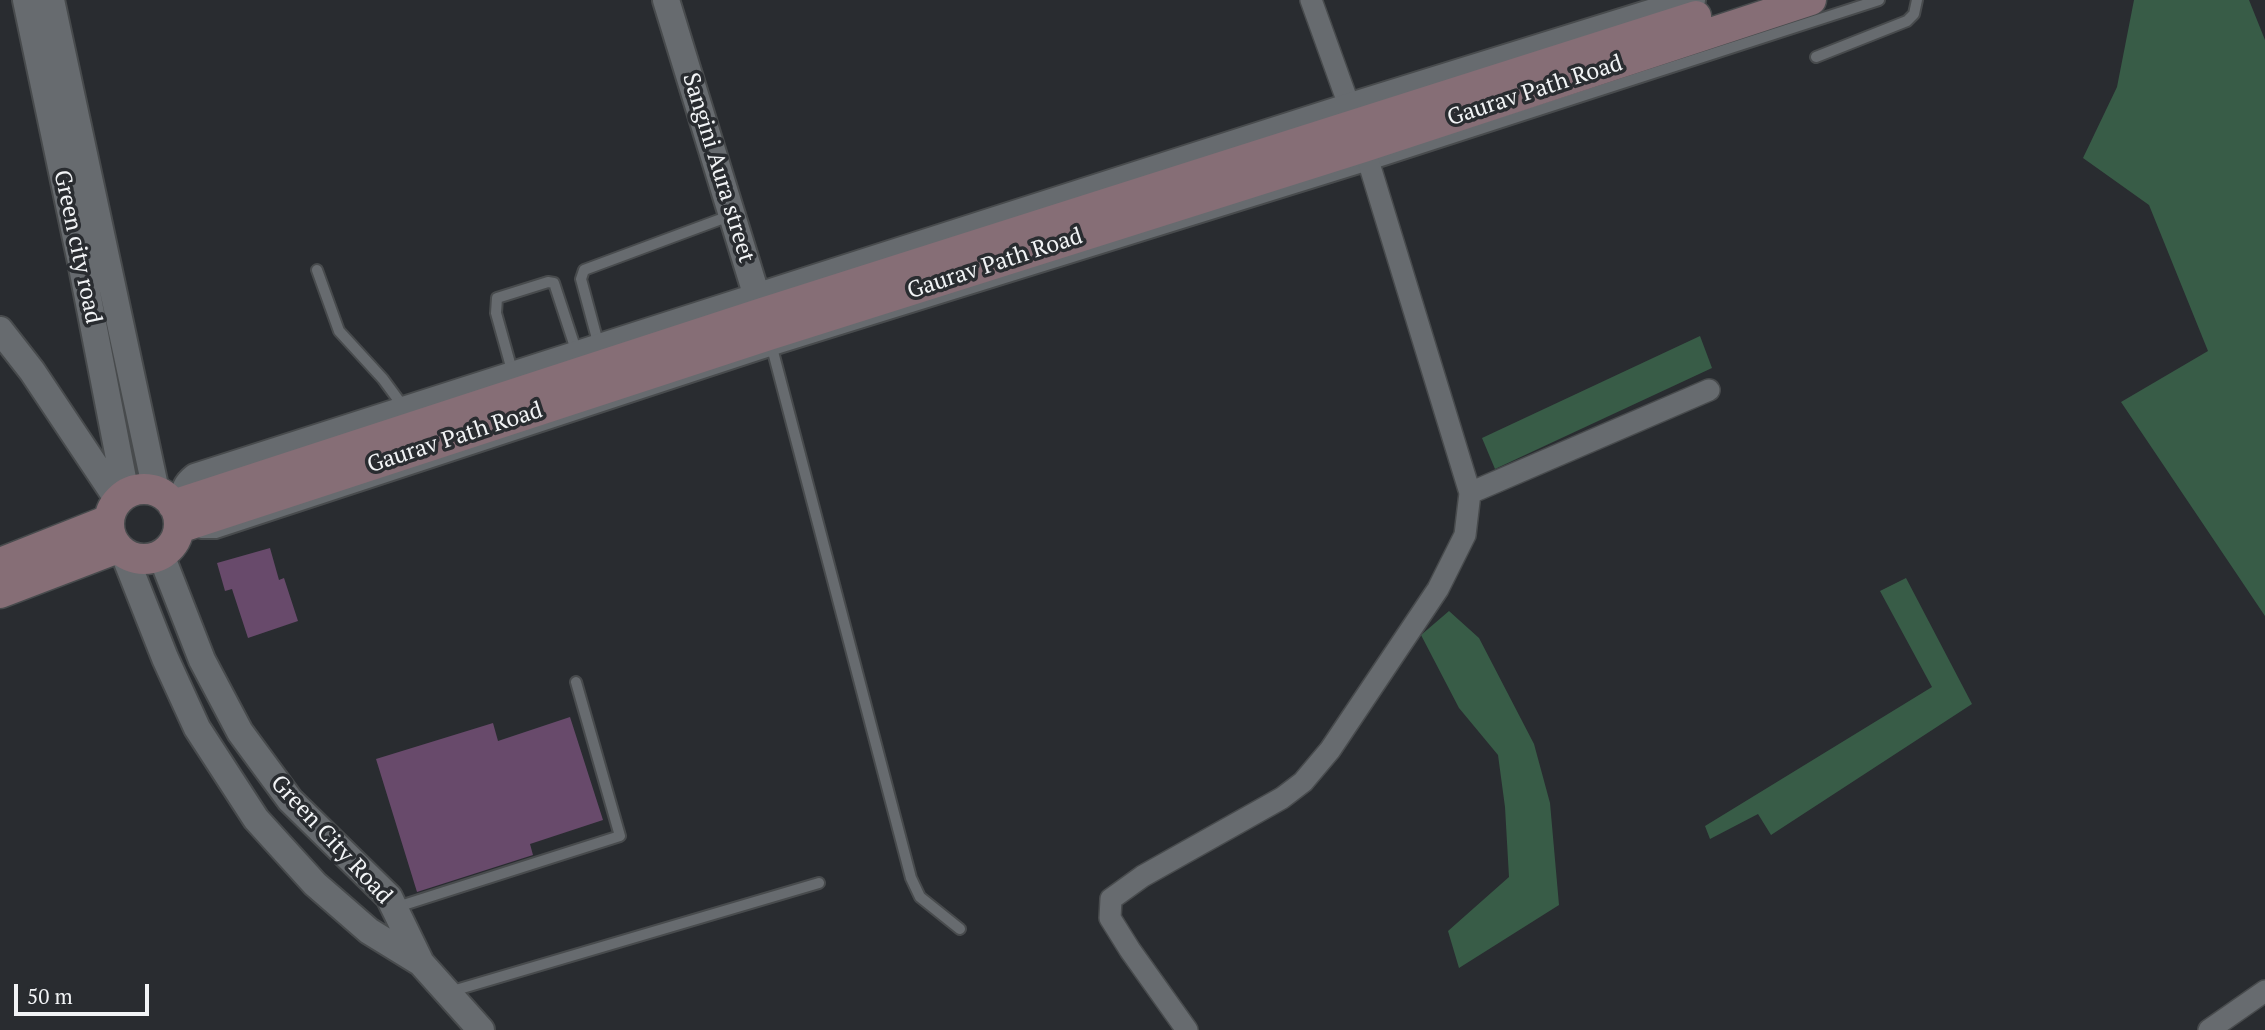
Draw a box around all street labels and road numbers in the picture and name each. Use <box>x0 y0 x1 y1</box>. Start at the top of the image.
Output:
street label: Gaurav Path Road <box>1444 50 1626 132</box>
street label: Sangini Aura street <box>676 70 760 266</box>
street label: Green city road <box>47 168 107 326</box>
street label: Gaurav Path Road <box>904 223 1086 305</box>
street label: Gaurav Path Road <box>364 397 546 479</box>
street label: Green City Road <box>264 770 398 910</box>

